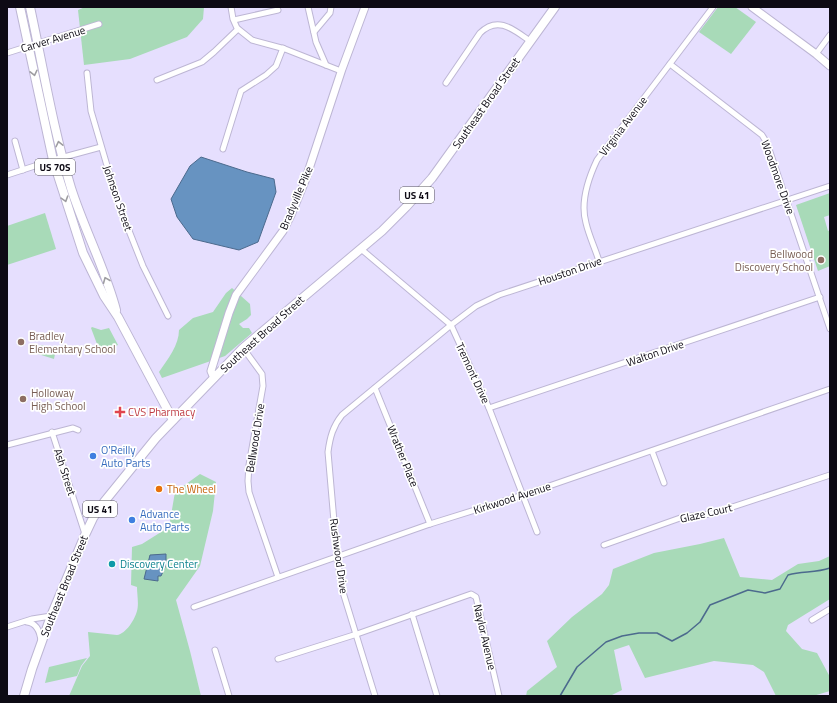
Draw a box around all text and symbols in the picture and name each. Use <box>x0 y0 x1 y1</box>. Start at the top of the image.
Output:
street label: Carver Avenue <box>19 21 88 56</box>
street label: Southeast Broad Street <box>448 54 524 152</box>
one-way arrow <box>29 69 37 76</box>
street label: Virginia Avenue <box>595 92 651 159</box>
street label: Woodmore Drive <box>757 138 799 217</box>
one-way arrow <box>56 141 64 147</box>
road number: US 70S <box>35 159 75 175</box>
street label: Johnson Street <box>99 163 137 233</box>
street label: Bradyville Pike <box>275 163 317 232</box>
road number: US 41 <box>400 187 434 203</box>
one-way arrow <box>60 195 69 202</box>
place label: Bellwood Discovery School <box>735 246 813 275</box>
street label: Houston Drive <box>536 253 604 289</box>
marker: Bellwood Discovery School <box>816 255 826 265</box>
one-way arrow <box>103 276 111 284</box>
street label: Southeast Broad Street <box>216 292 308 376</box>
place label: Bradley Elementary School <box>29 328 116 357</box>
street label: Walton Drive <box>624 336 686 370</box>
marker: Bradley Elementary School <box>16 337 26 347</box>
street label: Tremont Drive <box>452 340 494 406</box>
place label: Holloway High School <box>31 385 86 414</box>
marker: Holloway High School <box>18 394 28 404</box>
street label: Bellwood Drive <box>242 402 268 474</box>
place label: CVS Pharmacy <box>128 404 196 420</box>
marker: CVS Pharmacy <box>115 407 125 417</box>
street label: Wrather Place <box>383 423 423 490</box>
place label: O'Reilly Auto Parts <box>101 442 150 471</box>
street label: Ash Street <box>50 447 80 498</box>
marker: O'Reilly Auto Parts <box>88 451 98 461</box>
street label: Kirkwood Avenue <box>471 478 553 518</box>
place label: The Wheel <box>167 481 216 497</box>
marker: The Wheel <box>154 484 164 494</box>
street label: Glaze Court <box>678 499 734 527</box>
road number: US 41 <box>83 501 117 517</box>
place label: Advance Auto Parts <box>140 506 189 535</box>
marker: Advance Auto Parts <box>127 515 137 525</box>
street label: Rushwood Drive <box>326 517 352 595</box>
street label: Southeast Broad Street <box>36 533 92 639</box>
place label: Discovery Center <box>120 556 198 572</box>
marker: Discovery Center <box>107 559 117 569</box>
street label: Naylor Avenue <box>470 602 500 672</box>

